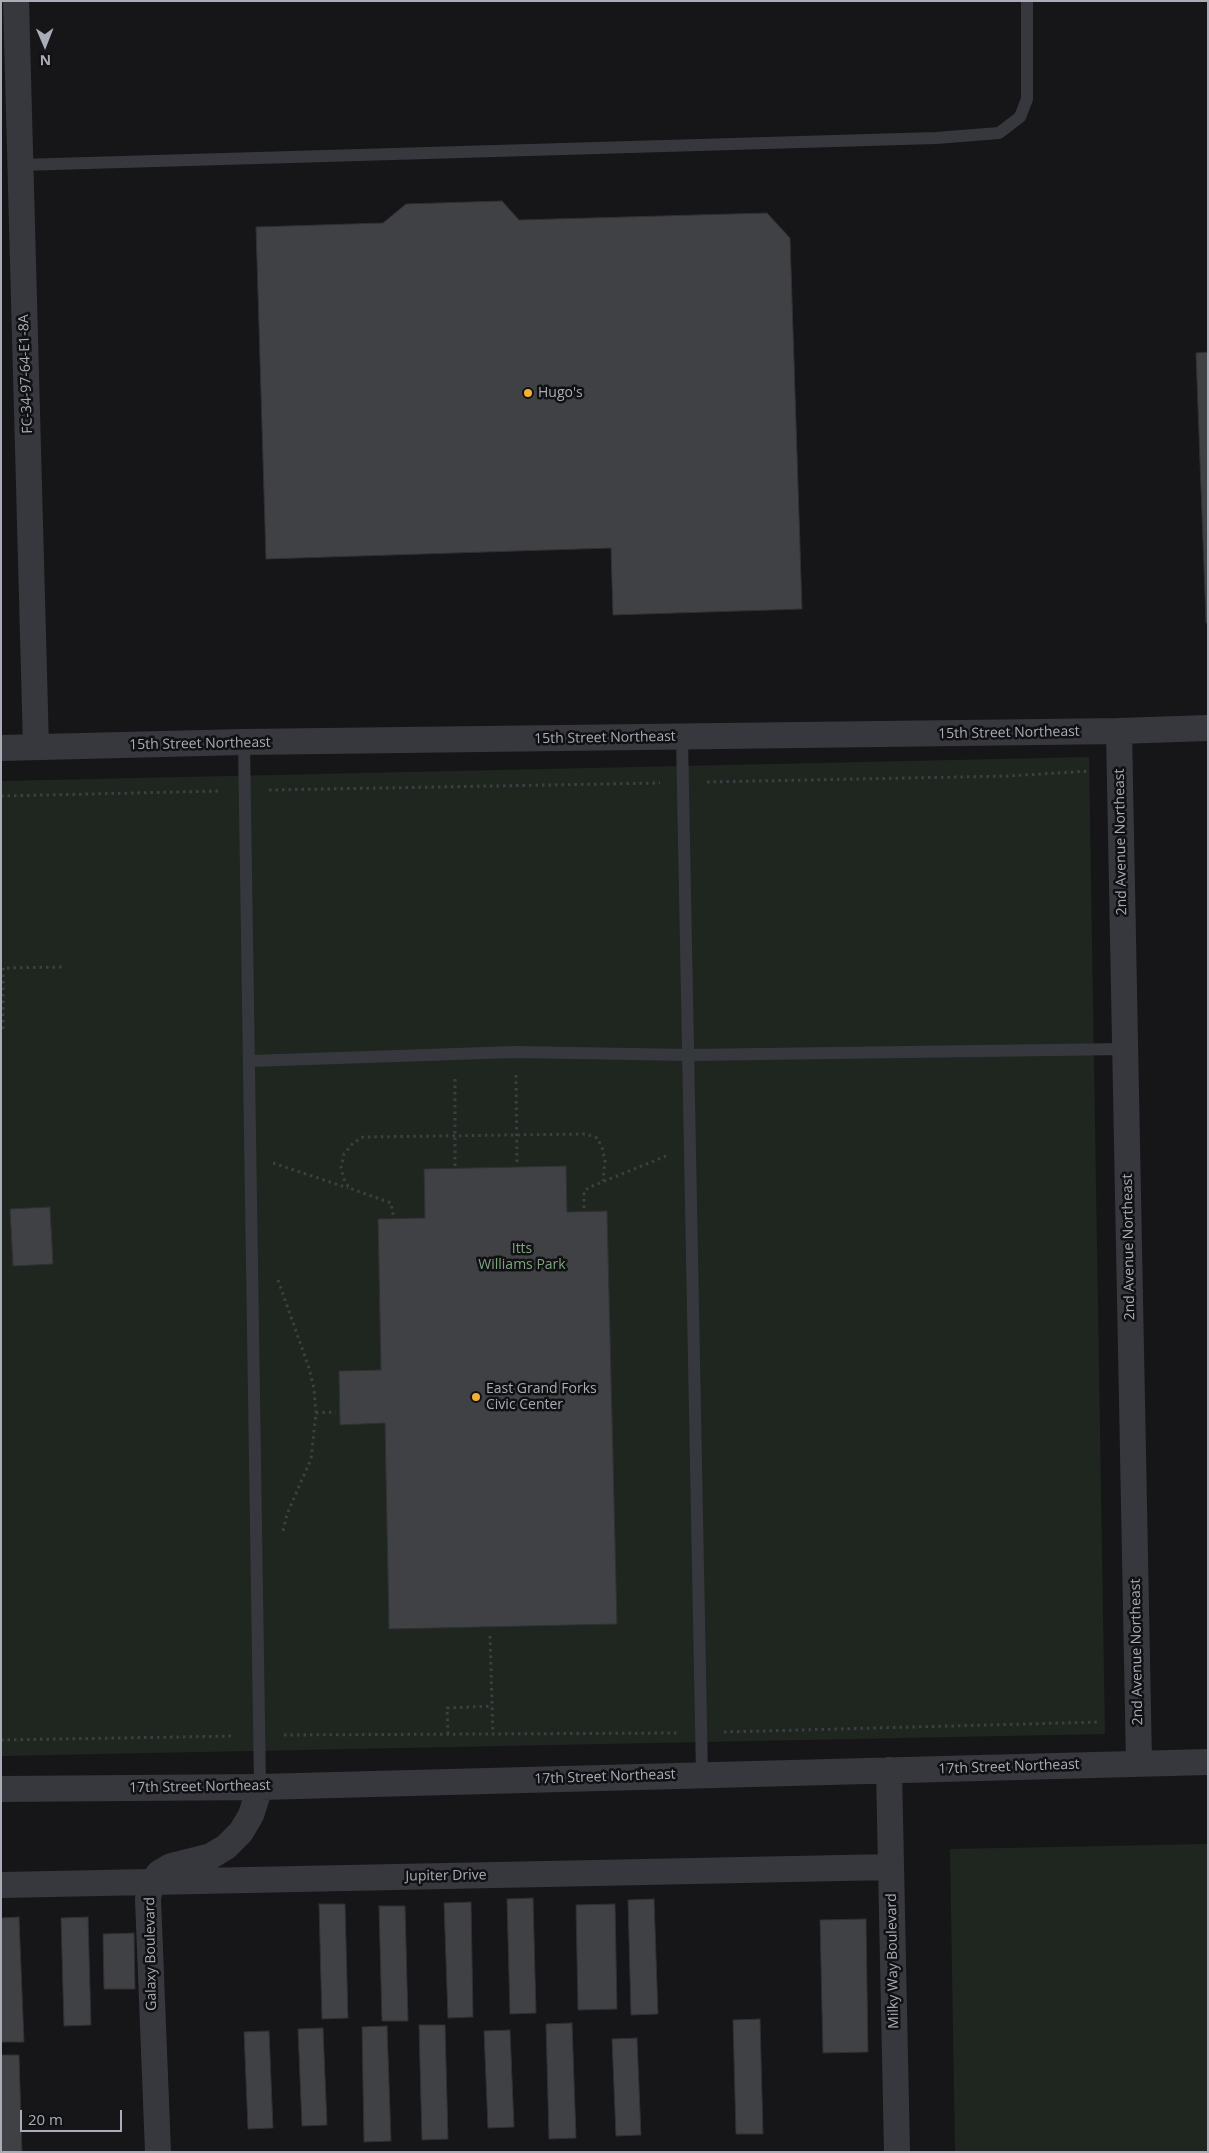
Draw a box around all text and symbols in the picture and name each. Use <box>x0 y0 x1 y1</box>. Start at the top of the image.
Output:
north arrow <box>20 20 70 70</box>
text: N <box>39 51 51 70</box>
street label: FC-34-97-64-E1-8A <box>16 314 36 434</box>
place label: Hugo's <box>538 385 583 401</box>
marker: Hugo's <box>522 387 534 399</box>
street label: 15th Street Northeast <box>938 723 1080 743</box>
street label: 15th Street Northeast <box>534 728 676 748</box>
street label: 15th Street Northeast <box>129 734 271 754</box>
street label: 2nd Avenue Northeast <box>1111 768 1131 916</box>
street label: 2nd Avenue Northeast <box>1119 1173 1139 1321</box>
park label: Itts Williams Park <box>478 1241 566 1274</box>
place label: East Grand Forks Civic Center <box>486 1381 597 1414</box>
marker: East Grand Forks Civic Center <box>470 1391 482 1403</box>
street label: 2nd Avenue Northeast <box>1127 1578 1147 1726</box>
street label: 17th Street Northeast <box>938 1756 1080 1778</box>
street label: 17th Street Northeast <box>534 1766 676 1788</box>
street label: 17th Street Northeast <box>129 1777 271 1797</box>
street label: Jupiter Drive <box>405 1867 487 1885</box>
street label: Milky Way Boulevard <box>883 1893 903 2029</box>
street label: Galaxy Boulevard <box>142 1897 160 2011</box>
scale bar <box>22 2100 125 2132</box>
text: 20 m <box>28 2109 63 2129</box>

